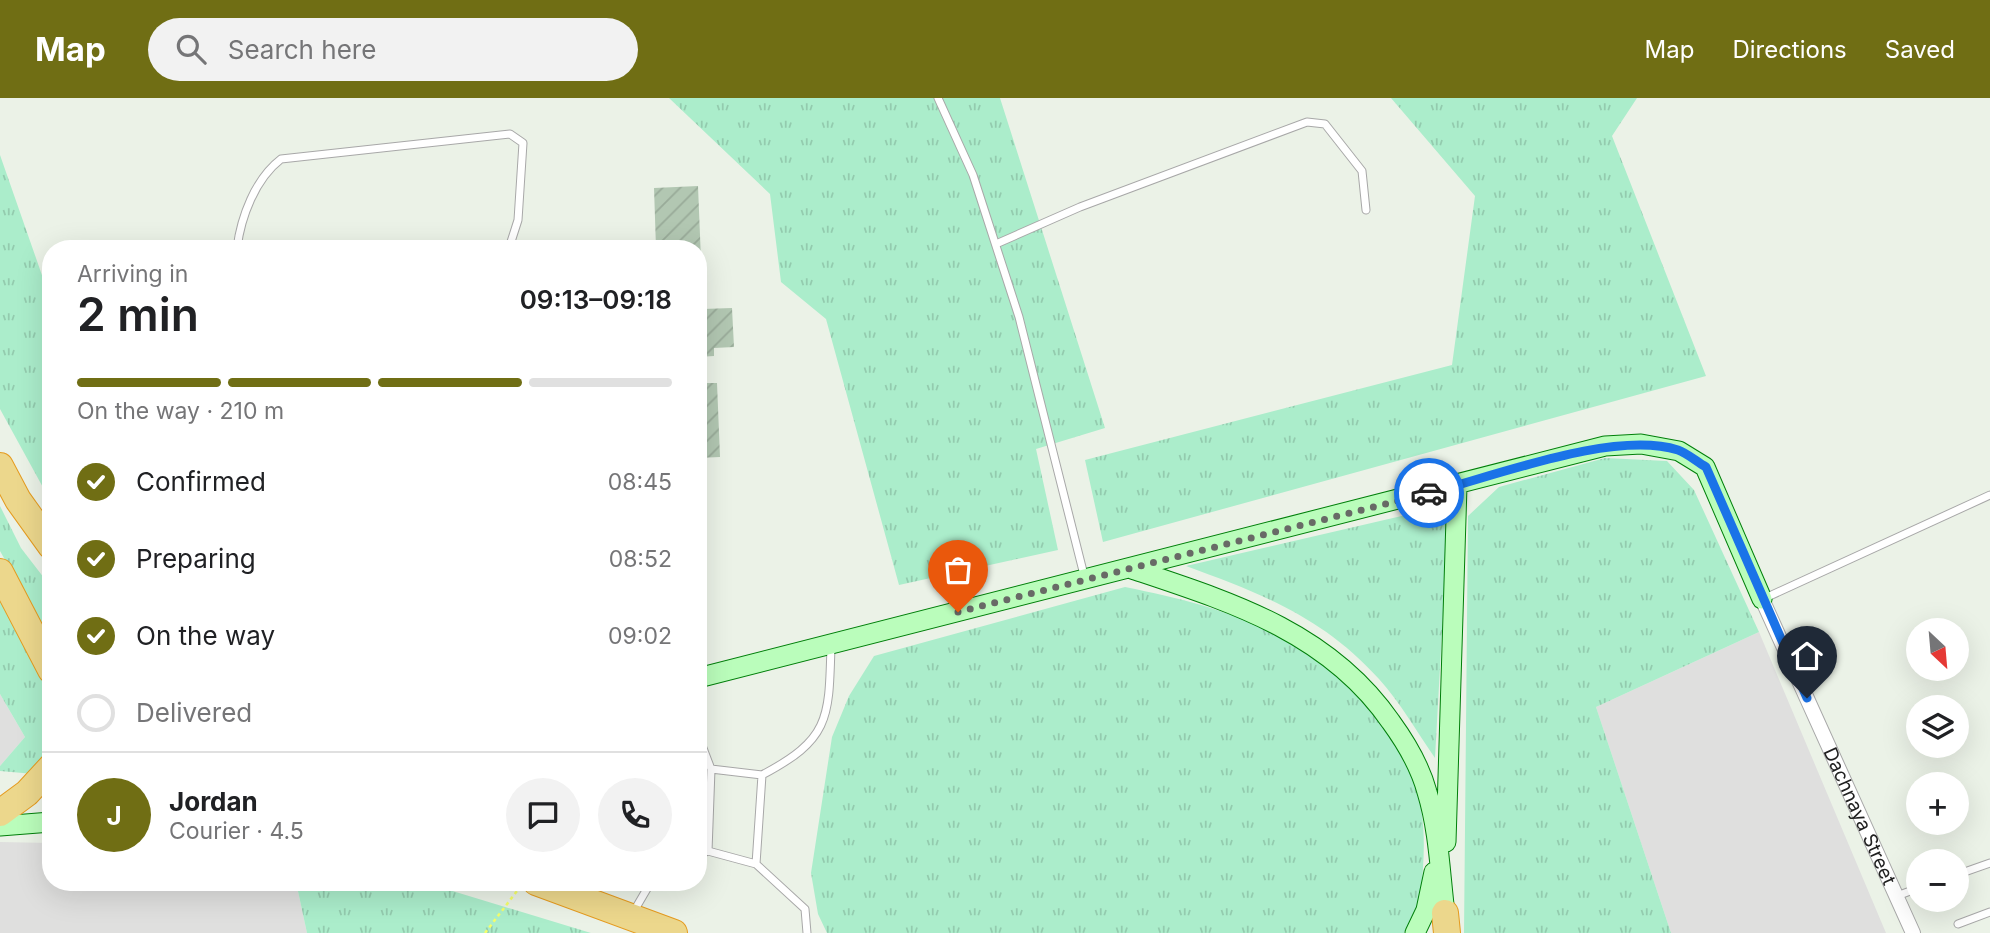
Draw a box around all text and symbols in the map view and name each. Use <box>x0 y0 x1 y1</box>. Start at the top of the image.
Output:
search box <box>148 18 638 81</box>
text: Map <box>35 29 106 69</box>
icon: search <box>172 30 210 68</box>
text: Search here <box>228 34 376 65</box>
text: Map <box>1645 35 1694 64</box>
text: Directions <box>1732 35 1847 64</box>
text: Saved <box>1885 35 1955 64</box>
text: Arriving in <box>77 260 188 288</box>
text: 09:13–09:18 <box>520 284 672 315</box>
text: 2 min <box>77 286 199 342</box>
text: On the way · 210 m <box>77 397 284 425</box>
courier <box>1394 458 1464 528</box>
icon: check <box>77 463 115 501</box>
text: Confirmed <box>136 466 266 497</box>
text: 08:45 <box>608 468 672 496</box>
icon: car <box>1410 474 1448 512</box>
icon: check <box>77 540 115 578</box>
pin <box>928 540 988 612</box>
text: Preparing <box>136 543 256 574</box>
text: 08:52 <box>609 545 672 573</box>
icon: bag <box>939 551 977 589</box>
icon: check <box>77 617 115 655</box>
north arrow <box>1906 618 1969 681</box>
map controls <box>1906 618 1969 912</box>
text: On the way <box>136 620 275 651</box>
text: 09:02 <box>608 622 672 650</box>
pin <box>1777 626 1837 698</box>
icon: home <box>1788 637 1826 675</box>
button: layers <box>1906 695 1969 758</box>
text: Delivered <box>136 697 252 728</box>
street label: Dachnaya Street <box>1819 744 1901 888</box>
button: + <box>1906 772 1969 835</box>
button: chat <box>506 778 580 852</box>
button: phone <box>598 778 672 852</box>
text: Jordan <box>169 786 258 817</box>
text: J <box>106 800 122 831</box>
text: Courier · 4.5 <box>169 817 304 845</box>
button: − <box>1906 849 1969 912</box>

